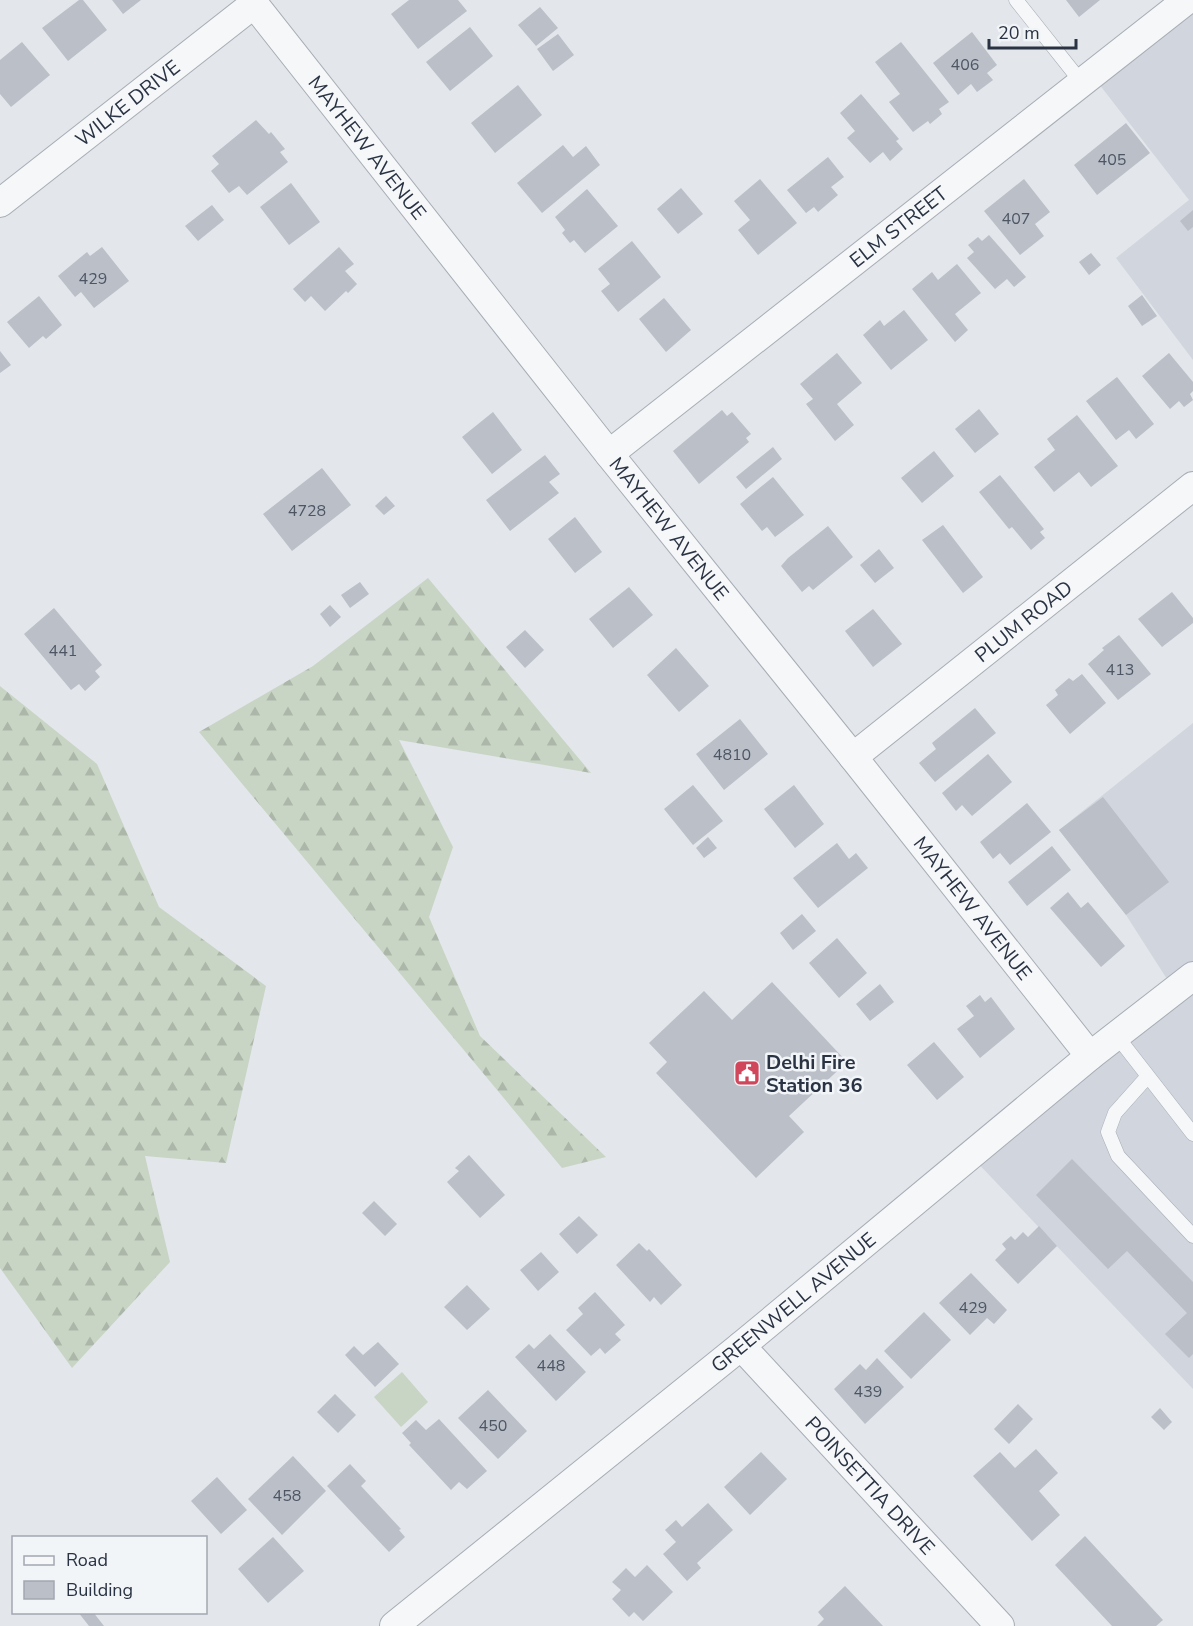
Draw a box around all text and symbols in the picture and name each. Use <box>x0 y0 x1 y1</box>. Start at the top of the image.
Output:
scale bar <box>989 12 1076 50</box>
text: 20 m <box>998 21 1040 45</box>
street label: WILKE DRIVE <box>70 54 186 153</box>
house number: 406 <box>951 54 979 76</box>
street label: MAYHEW AVENUE <box>302 70 432 226</box>
house number: 405 <box>1098 149 1126 171</box>
street label: ELM STREET <box>844 180 953 274</box>
house number: 407 <box>1002 208 1030 230</box>
house number: 429 <box>79 268 107 290</box>
street label: MAYHEW AVENUE <box>603 452 735 606</box>
house number: 4728 <box>288 500 326 522</box>
street label: PLUM ROAD <box>969 574 1078 669</box>
house number: 441 <box>49 640 77 662</box>
house number: 413 <box>1106 659 1134 681</box>
house number: 4810 <box>713 744 751 766</box>
street label: MAYHEW AVENUE <box>907 831 1038 986</box>
place label: Delhi Fire Station 36 <box>766 1049 863 1099</box>
public building icon: Delhi Fire Station 36 <box>732 1058 762 1088</box>
street label: GREENWELL AVENUE <box>705 1226 882 1379</box>
house number: 429 <box>959 1297 987 1319</box>
house number: 448 <box>537 1355 565 1377</box>
house number: 439 <box>854 1381 882 1403</box>
street label: POINSETTIA DRIVE <box>799 1411 941 1561</box>
house number: 450 <box>479 1415 507 1437</box>
house number: 458 <box>273 1485 301 1507</box>
legend <box>12 1536 207 1614</box>
text: Road <box>66 1548 108 1572</box>
text: Building <box>66 1578 133 1602</box>

